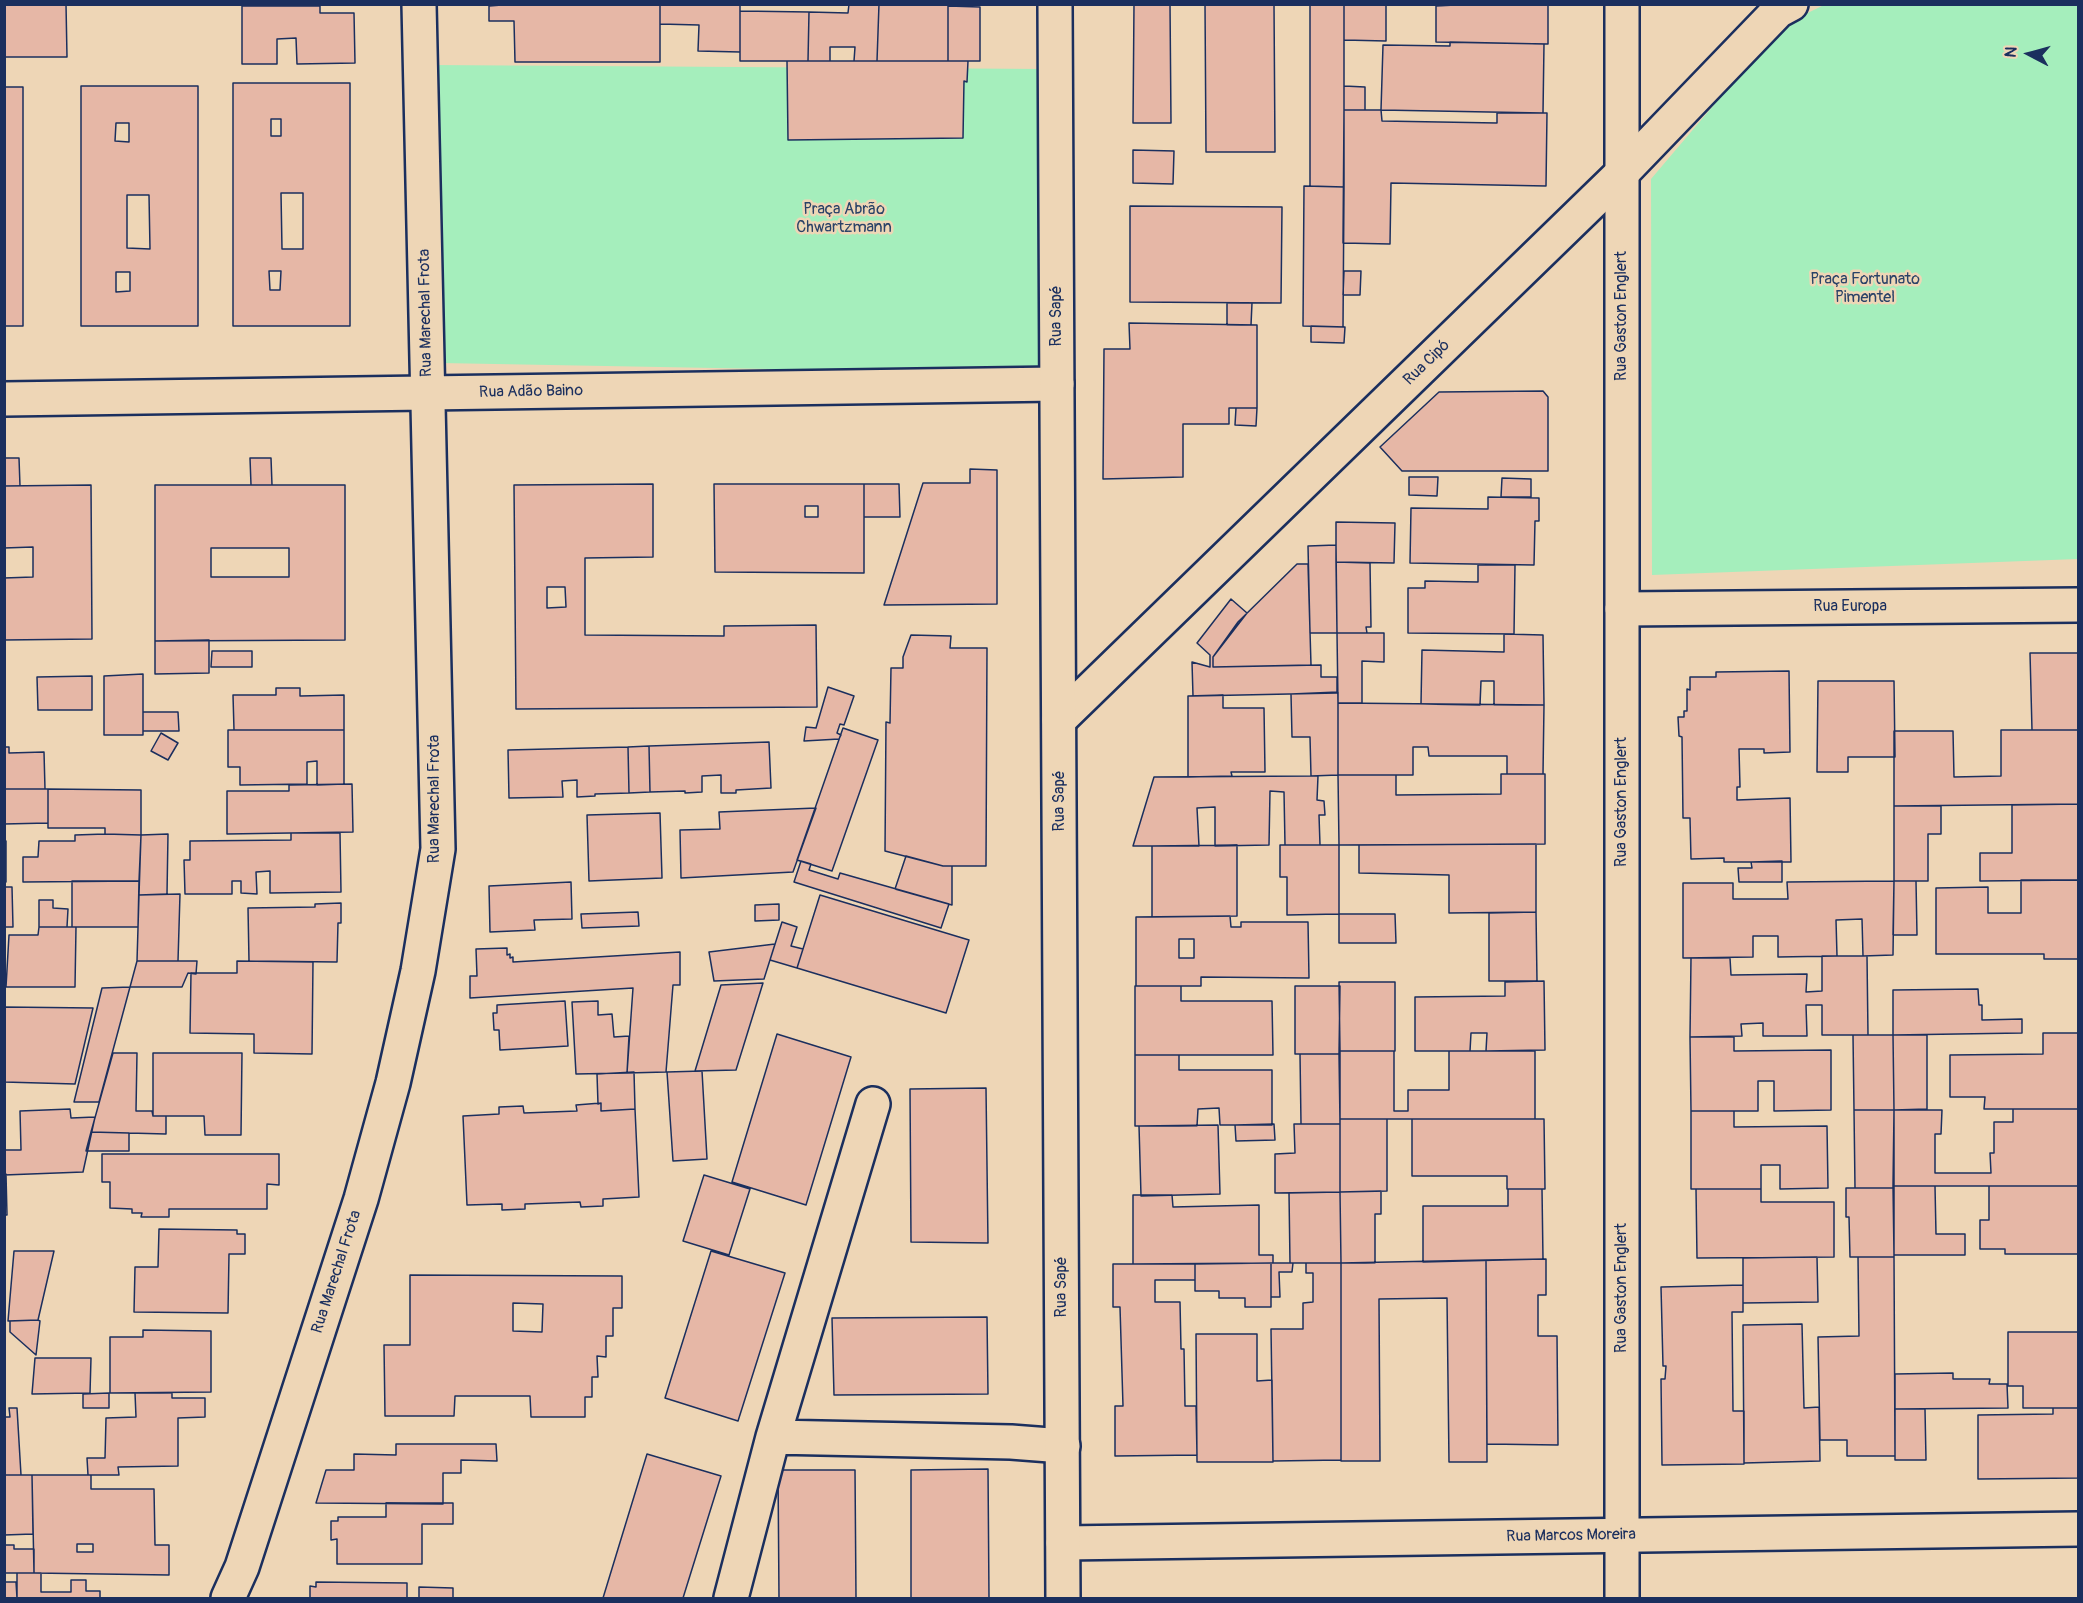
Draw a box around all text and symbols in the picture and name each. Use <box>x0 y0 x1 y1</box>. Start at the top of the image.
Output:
north arrow <box>1999 24 2059 84</box>
text: N <box>2001 46 2022 59</box>
park label: Praça Abrão Chwartzmann <box>796 200 892 238</box>
street label: Rua Marechal Frota <box>415 249 437 377</box>
street label: Rua Gaston Englert <box>1612 251 1632 381</box>
park label: Praça Fortunato Pimentel <box>1810 270 1920 308</box>
street label: Rua Sapé <box>1047 285 1067 347</box>
street label: Rua Cipó <box>1400 336 1454 390</box>
street label: Rua Adão Baino <box>479 381 583 403</box>
street label: Rua Europa <box>1813 597 1887 617</box>
street label: Rua Marechal Frota <box>425 735 445 863</box>
street label: Rua Gaston Englert <box>1612 737 1632 867</box>
street label: Rua Sapé <box>1050 770 1070 832</box>
street label: Rua Marechal Frota <box>308 1208 366 1336</box>
street label: Rua Gaston Englert <box>1612 1223 1632 1353</box>
street label: Rua Sapé <box>1052 1256 1072 1318</box>
street label: Rua Marcos Moreira <box>1506 1525 1636 1547</box>

